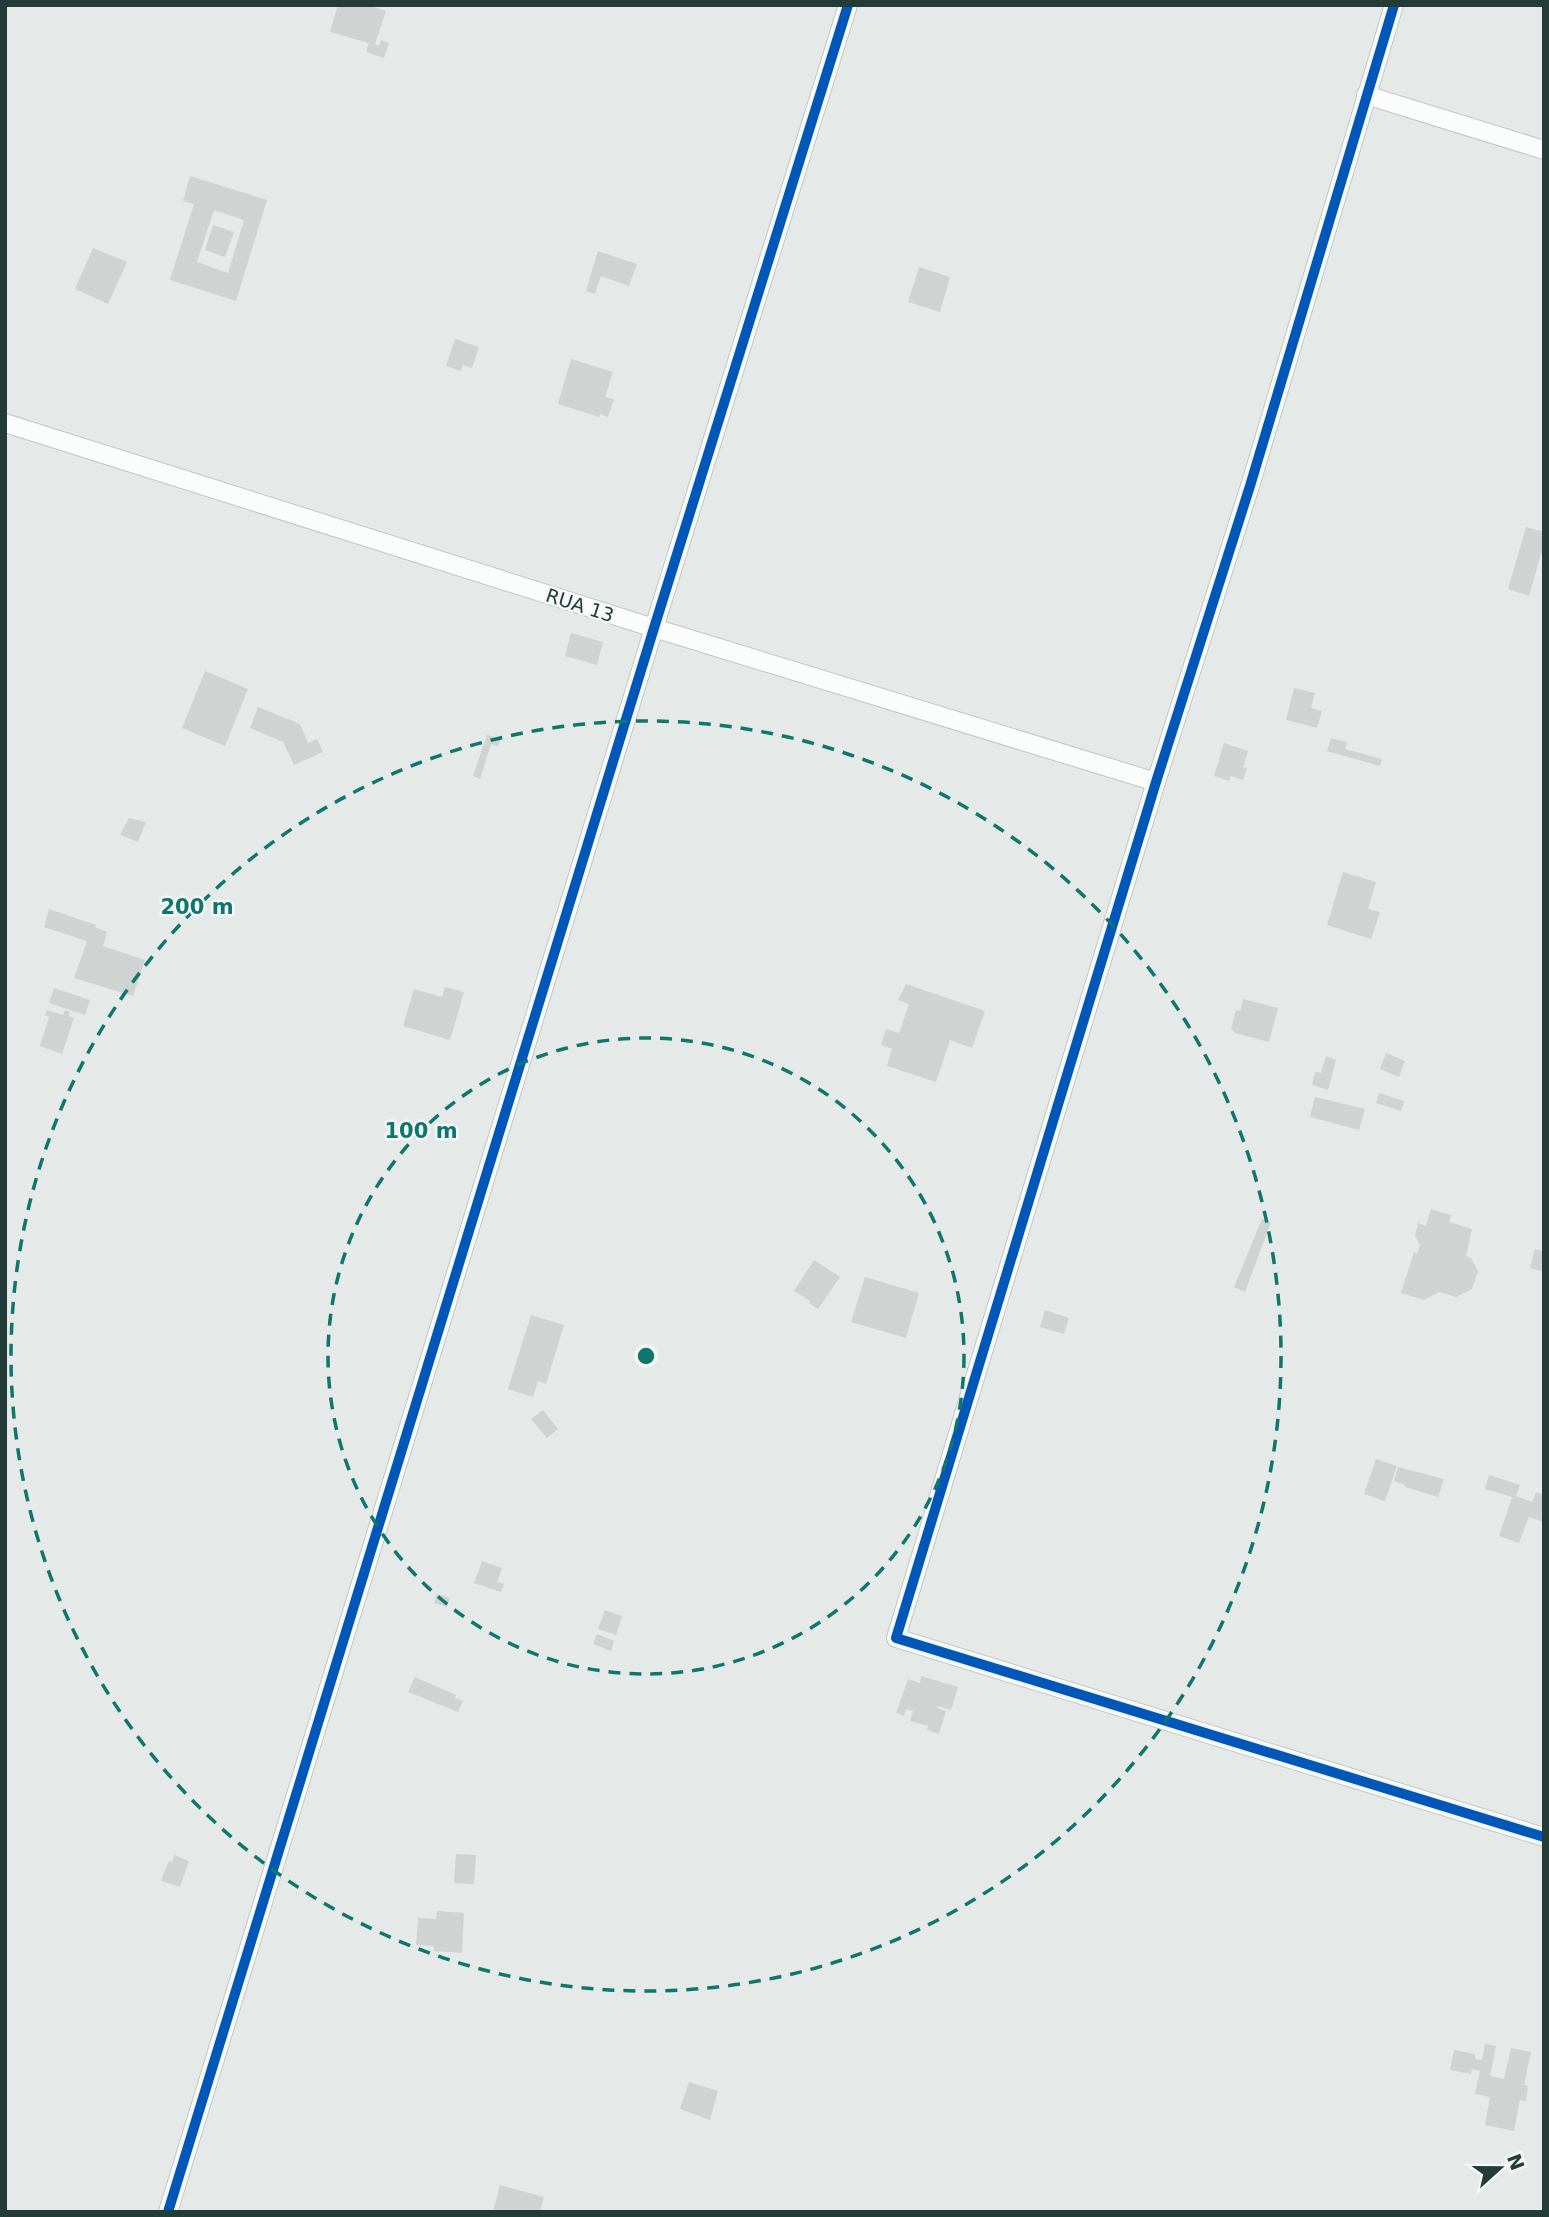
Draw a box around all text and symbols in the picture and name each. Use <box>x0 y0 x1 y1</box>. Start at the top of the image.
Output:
street label: RUA 13 <box>543 584 617 626</box>
text: 200 m <box>160 895 234 919</box>
text: 100 m <box>384 1119 458 1143</box>
centre of rings <box>634 1344 658 1368</box>
north arrow <box>1465 2133 1535 2203</box>
text: N <box>1503 2151 1529 2173</box>

